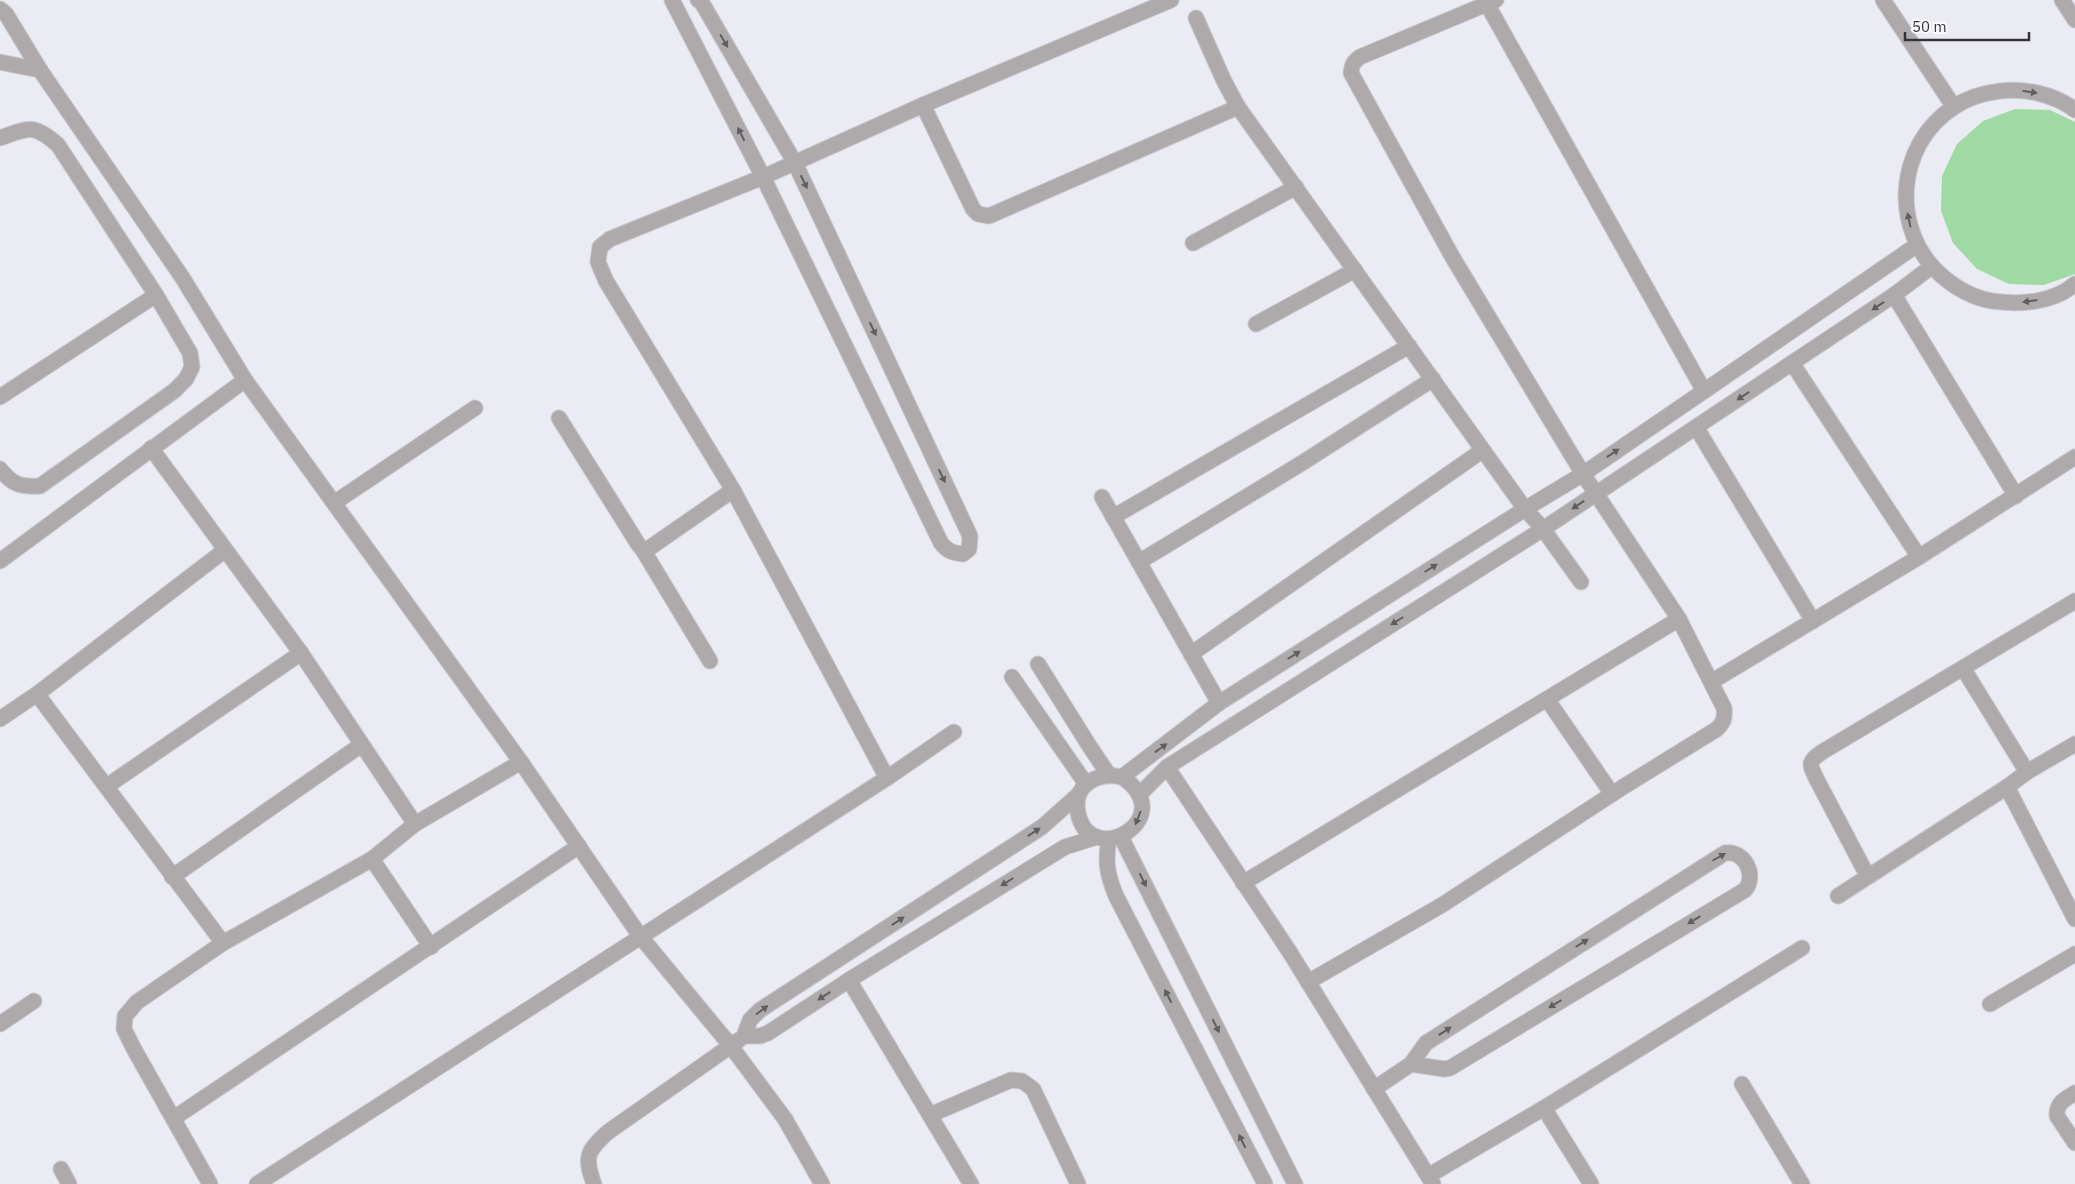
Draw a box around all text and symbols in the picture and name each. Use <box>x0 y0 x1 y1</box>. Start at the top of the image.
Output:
scale bar <box>1905 10 2029 42</box>
text: 50 m <box>1912 17 1947 36</box>
one-way arrow <box>719 34 728 47</box>
one-way arrow <box>2023 88 2039 96</box>
one-way arrow <box>737 127 745 141</box>
one-way arrow <box>800 175 808 189</box>
one-way arrow <box>1905 212 1913 227</box>
one-way arrow <box>2022 298 2038 306</box>
one-way arrow <box>1871 301 1885 311</box>
one-way arrow <box>869 322 877 336</box>
one-way arrow <box>1736 391 1749 401</box>
one-way arrow <box>1606 448 1620 458</box>
one-way arrow <box>939 469 947 483</box>
one-way arrow <box>1571 500 1585 510</box>
one-way arrow <box>1425 563 1438 573</box>
one-way arrow <box>1391 617 1404 626</box>
one-way arrow <box>1288 651 1301 660</box>
one-way arrow <box>1154 743 1168 753</box>
one-way arrow <box>1134 811 1142 826</box>
one-way arrow <box>1028 827 1041 837</box>
one-way arrow <box>1713 852 1726 861</box>
one-way arrow <box>1139 873 1147 888</box>
one-way arrow <box>1000 878 1014 887</box>
one-way arrow <box>891 916 905 925</box>
one-way arrow <box>1688 916 1701 925</box>
one-way arrow <box>1575 939 1589 948</box>
one-way arrow <box>1164 989 1172 1004</box>
one-way arrow <box>818 991 831 1001</box>
one-way arrow <box>1549 1000 1562 1009</box>
one-way arrow <box>755 1005 769 1015</box>
one-way arrow <box>1212 1019 1220 1033</box>
one-way arrow <box>1438 1026 1452 1036</box>
one-way arrow <box>1238 1133 1246 1148</box>

